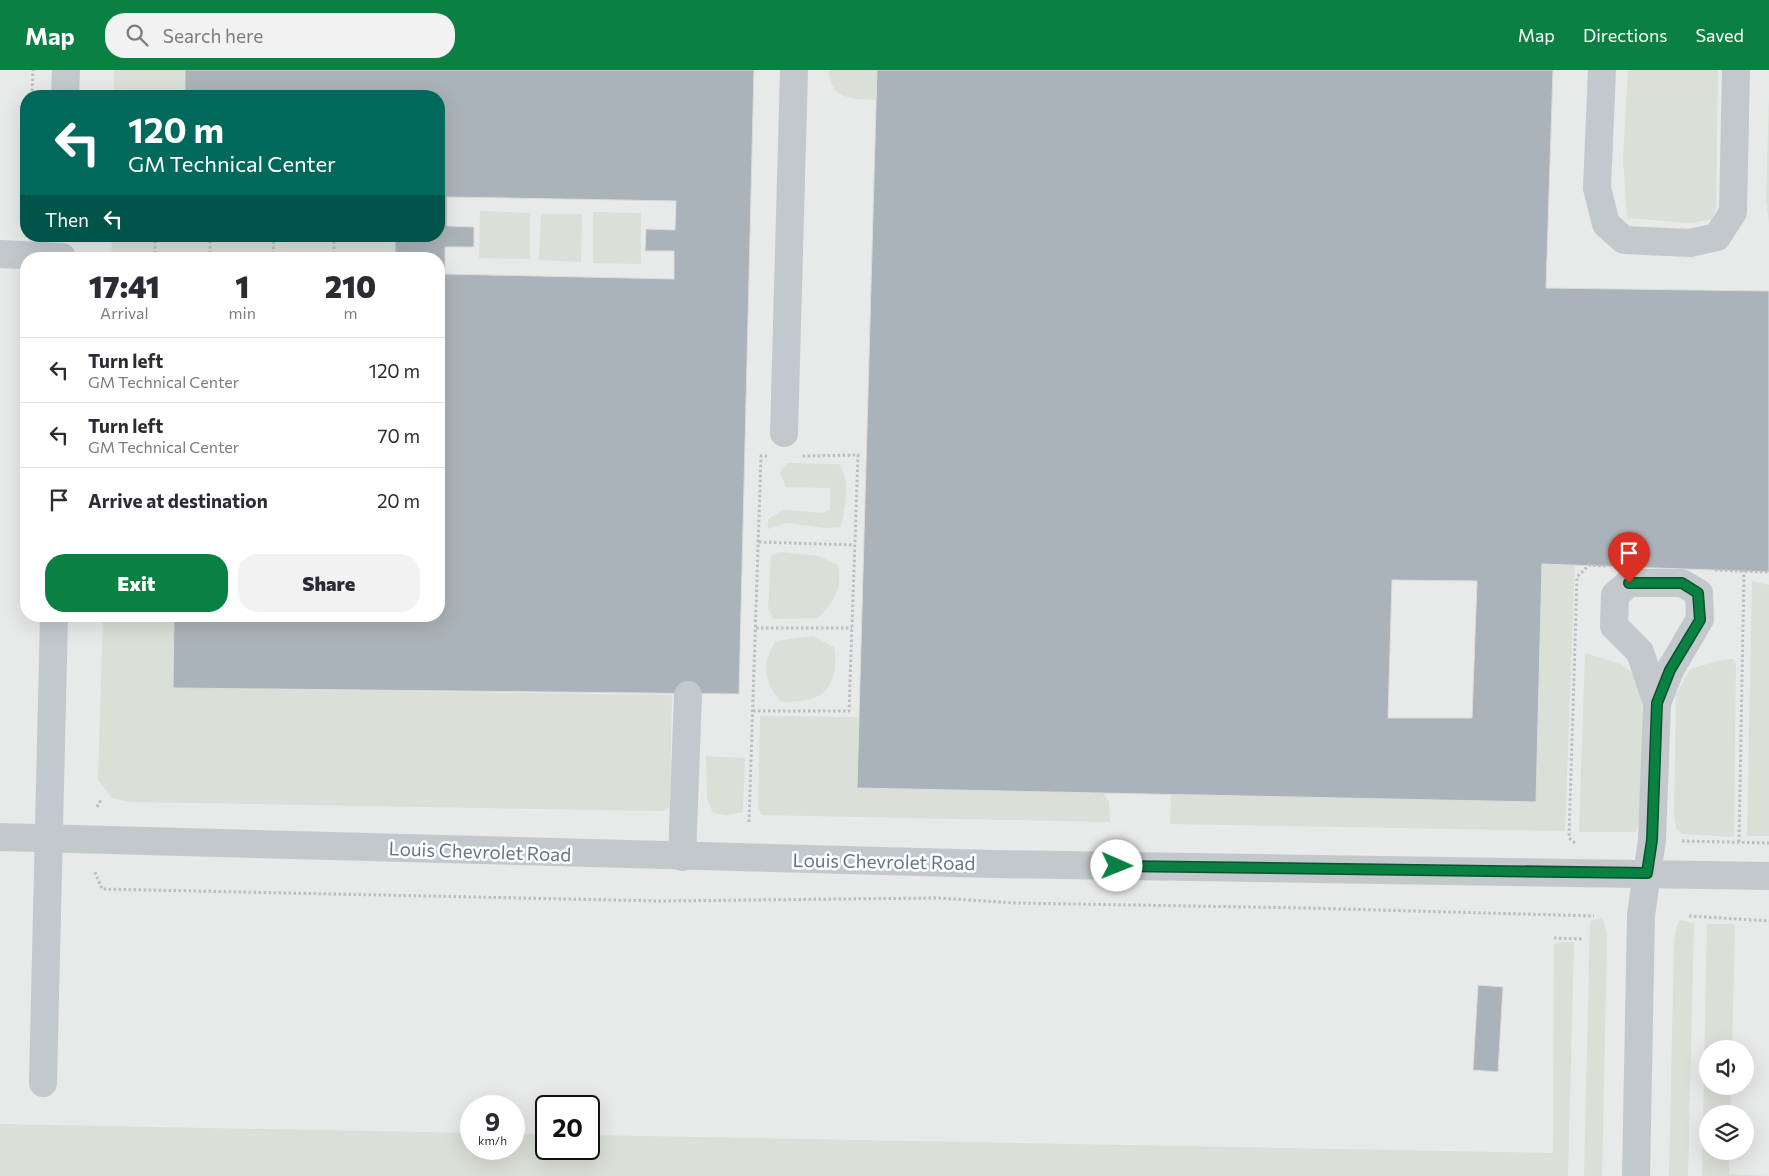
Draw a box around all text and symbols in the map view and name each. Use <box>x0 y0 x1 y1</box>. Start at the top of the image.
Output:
search box <box>105 13 455 58</box>
text: Map <box>25 21 75 50</box>
icon: search <box>123 21 151 49</box>
text: Search here <box>163 24 263 47</box>
text: Map <box>1518 24 1555 46</box>
text: Directions <box>1583 24 1667 46</box>
text: Saved <box>1695 24 1744 46</box>
text: 120 m <box>128 107 224 150</box>
icon: left <box>45 110 110 175</box>
text: GM Technical Center <box>128 150 336 177</box>
icon: left <box>99 205 127 233</box>
text: Then <box>45 208 89 231</box>
text: 17:41 <box>89 267 160 304</box>
text: 1 <box>235 267 249 304</box>
text: 210 <box>325 267 376 304</box>
text: Arrival <box>100 303 149 322</box>
text: min <box>229 303 256 322</box>
text: m <box>343 303 357 322</box>
text: Turn left <box>88 349 163 372</box>
icon: left <box>45 356 73 384</box>
text: 120 m <box>369 359 420 382</box>
text: GM Technical Center <box>88 372 239 391</box>
text: Turn left <box>88 414 163 437</box>
icon: left <box>45 421 73 449</box>
text: 70 m <box>377 424 420 447</box>
text: GM Technical Center <box>88 437 239 456</box>
icon: arrive <box>45 486 73 514</box>
text: Arrive at destination <box>88 489 268 512</box>
text: 20 m <box>377 489 420 512</box>
pin <box>1608 532 1650 583</box>
icon: arrive <box>1615 539 1643 567</box>
button: Exit <box>45 554 228 612</box>
button: Share <box>238 554 420 612</box>
street label: Louis Chevrolet Road <box>388 836 572 866</box>
position arrow <box>1090 839 1142 891</box>
street label: Louis Chevrolet Road <box>793 848 975 874</box>
map controls <box>1699 1040 1754 1160</box>
button: sound <box>1699 1040 1754 1095</box>
speed limit sign: 20 <box>535 1095 600 1160</box>
button: layers <box>1699 1105 1754 1160</box>
text: 9 <box>485 1106 500 1136</box>
text: km/h <box>478 1133 507 1147</box>

